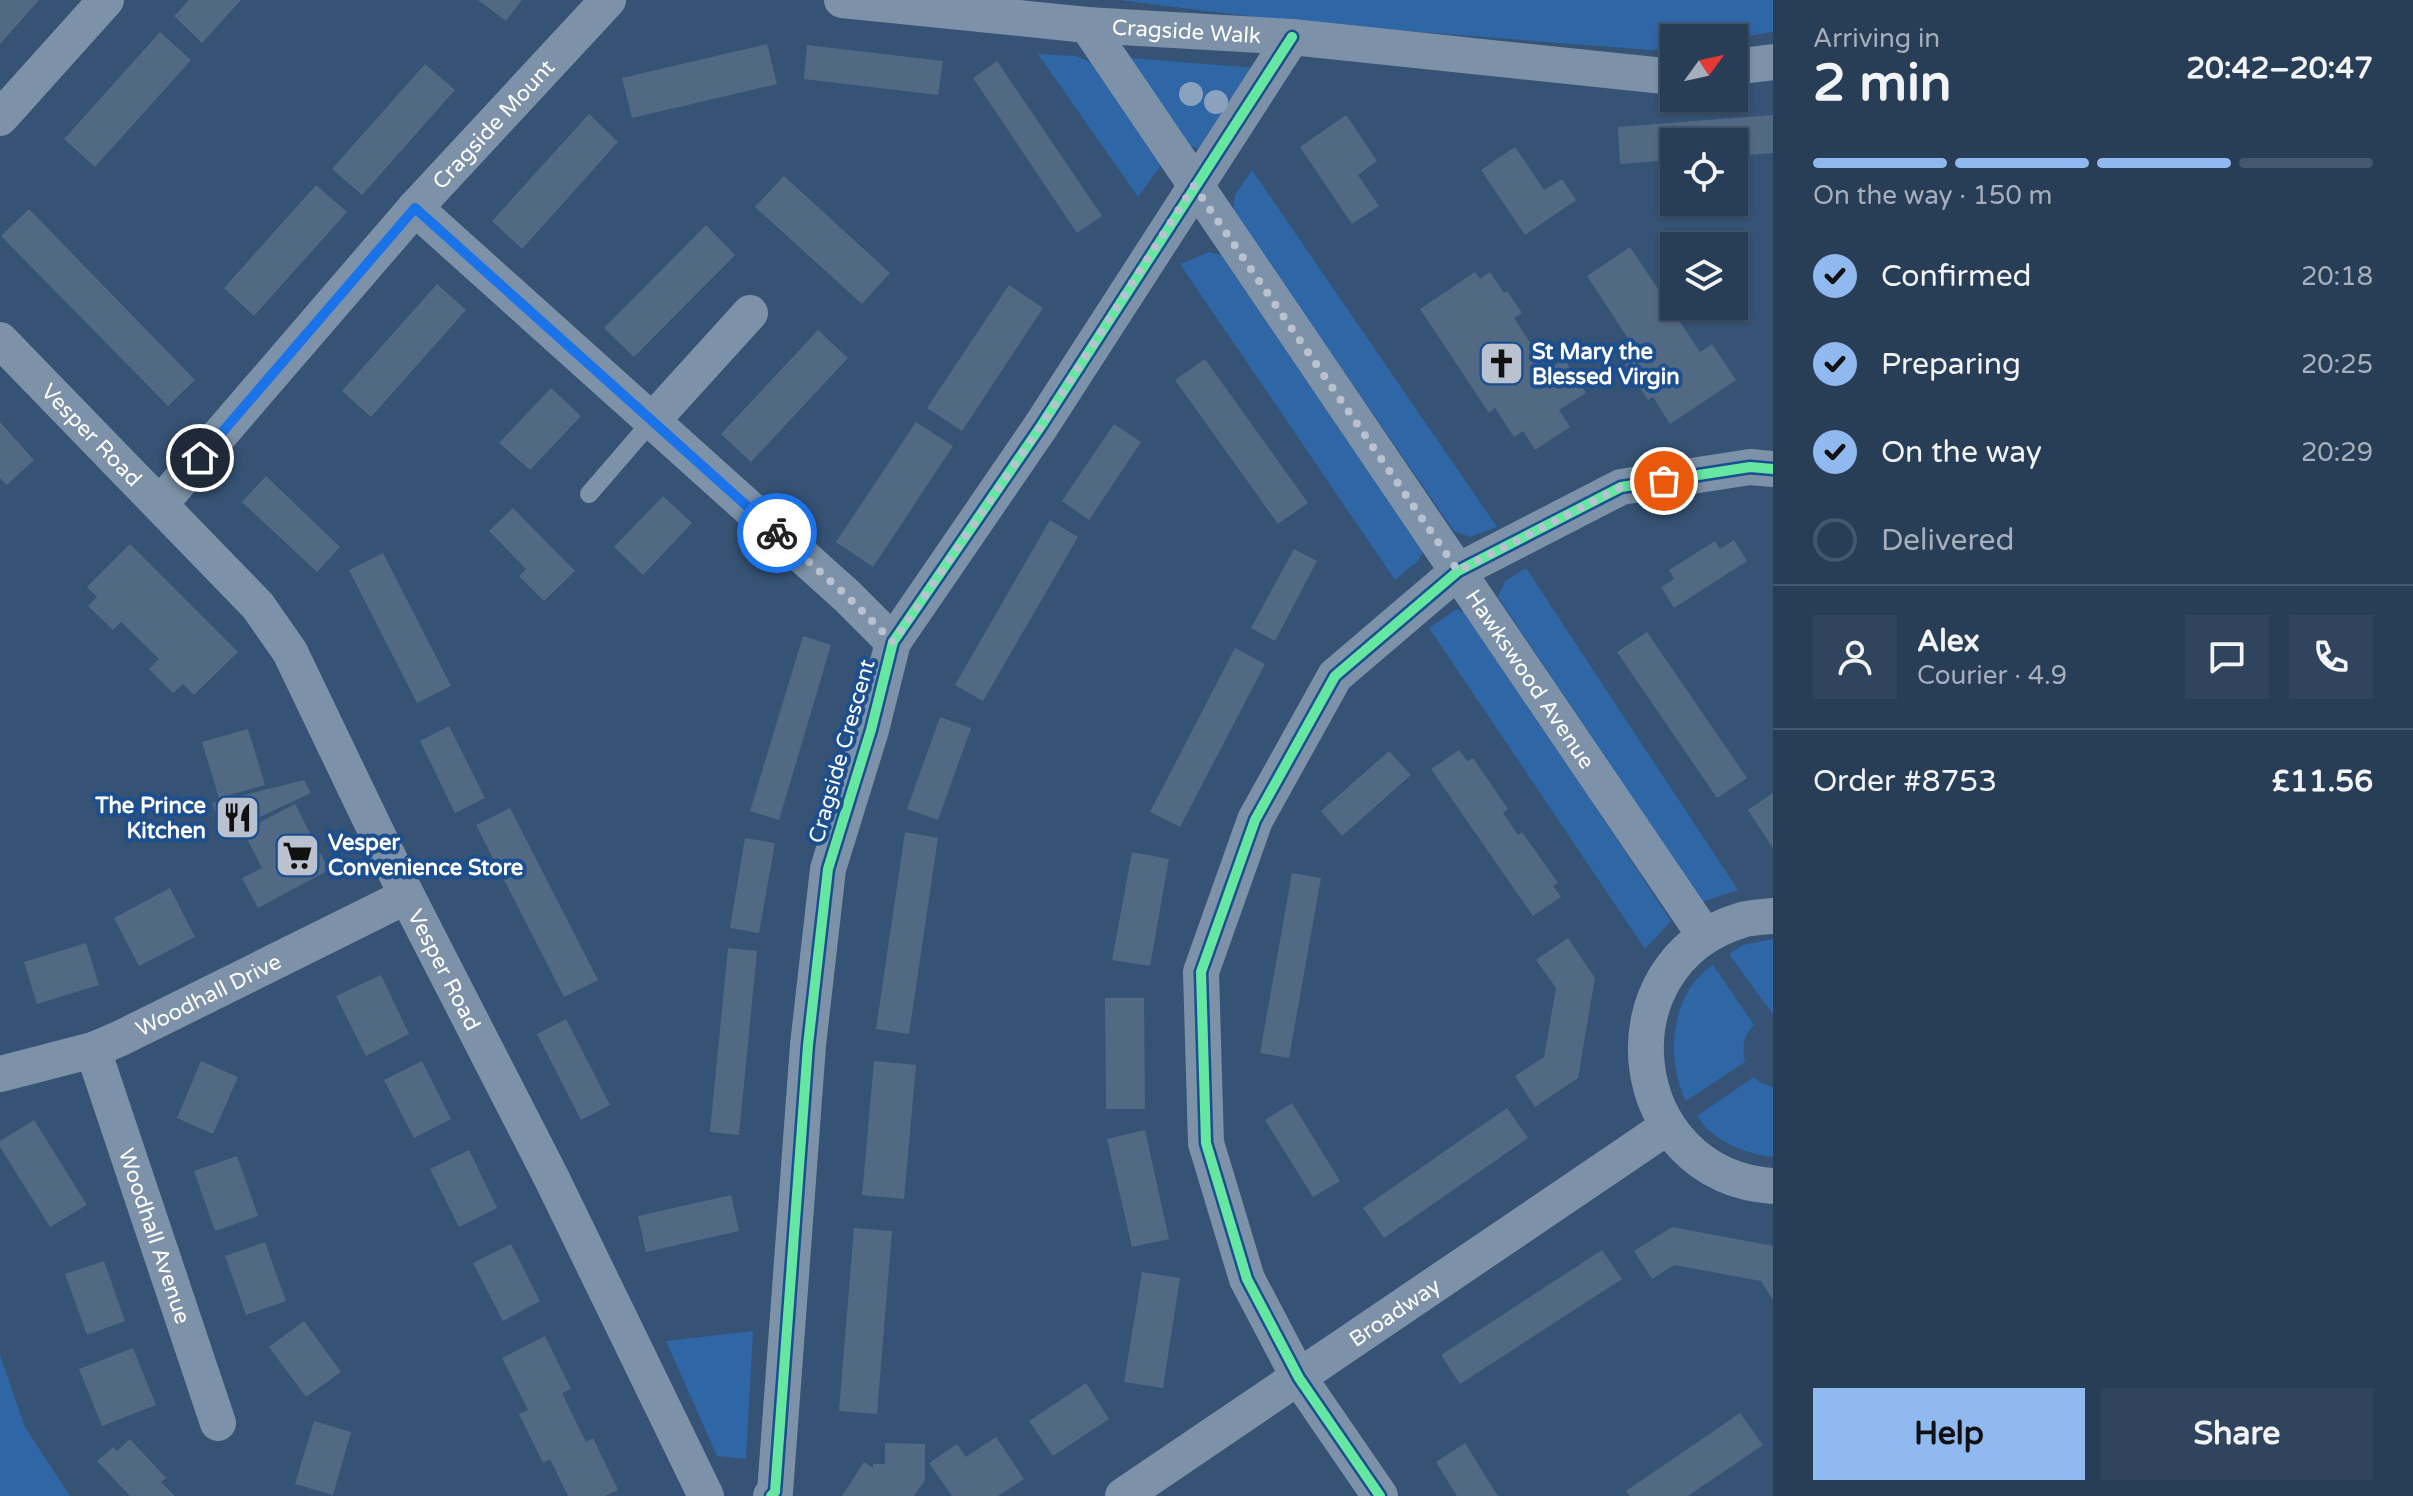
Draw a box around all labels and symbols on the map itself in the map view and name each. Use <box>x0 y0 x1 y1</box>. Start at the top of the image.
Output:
street label: Cragside Walk <box>1111 14 1262 49</box>
north arrow <box>1660 24 1748 112</box>
street label: Cragside Mount <box>427 54 560 195</box>
place label: St Mary the Blessed Virgin <box>1532 339 1680 390</box>
church icon: St Mary the Blessed Virgin <box>1477 340 1525 388</box>
street label: Vesper Road <box>36 379 147 492</box>
pin <box>166 424 234 492</box>
pin <box>1630 447 1698 515</box>
courier <box>737 493 817 573</box>
street label: Hawkswood Avenue <box>1460 585 1600 774</box>
street label: Cragside Crescent <box>803 656 881 846</box>
place label: The Prince Kitchen <box>94 793 206 844</box>
restaurant icon: The Prince Kitchen <box>213 794 261 842</box>
place label: Vesper Convenience Store <box>328 830 523 881</box>
supermarket icon: Vesper Convenience Store <box>273 831 321 879</box>
street label: Vesper Road <box>402 905 486 1035</box>
street label: Woodhall Drive <box>132 949 286 1042</box>
street label: Woodhall Avenue <box>113 1145 196 1327</box>
street label: Broadway <box>1345 1273 1446 1353</box>

